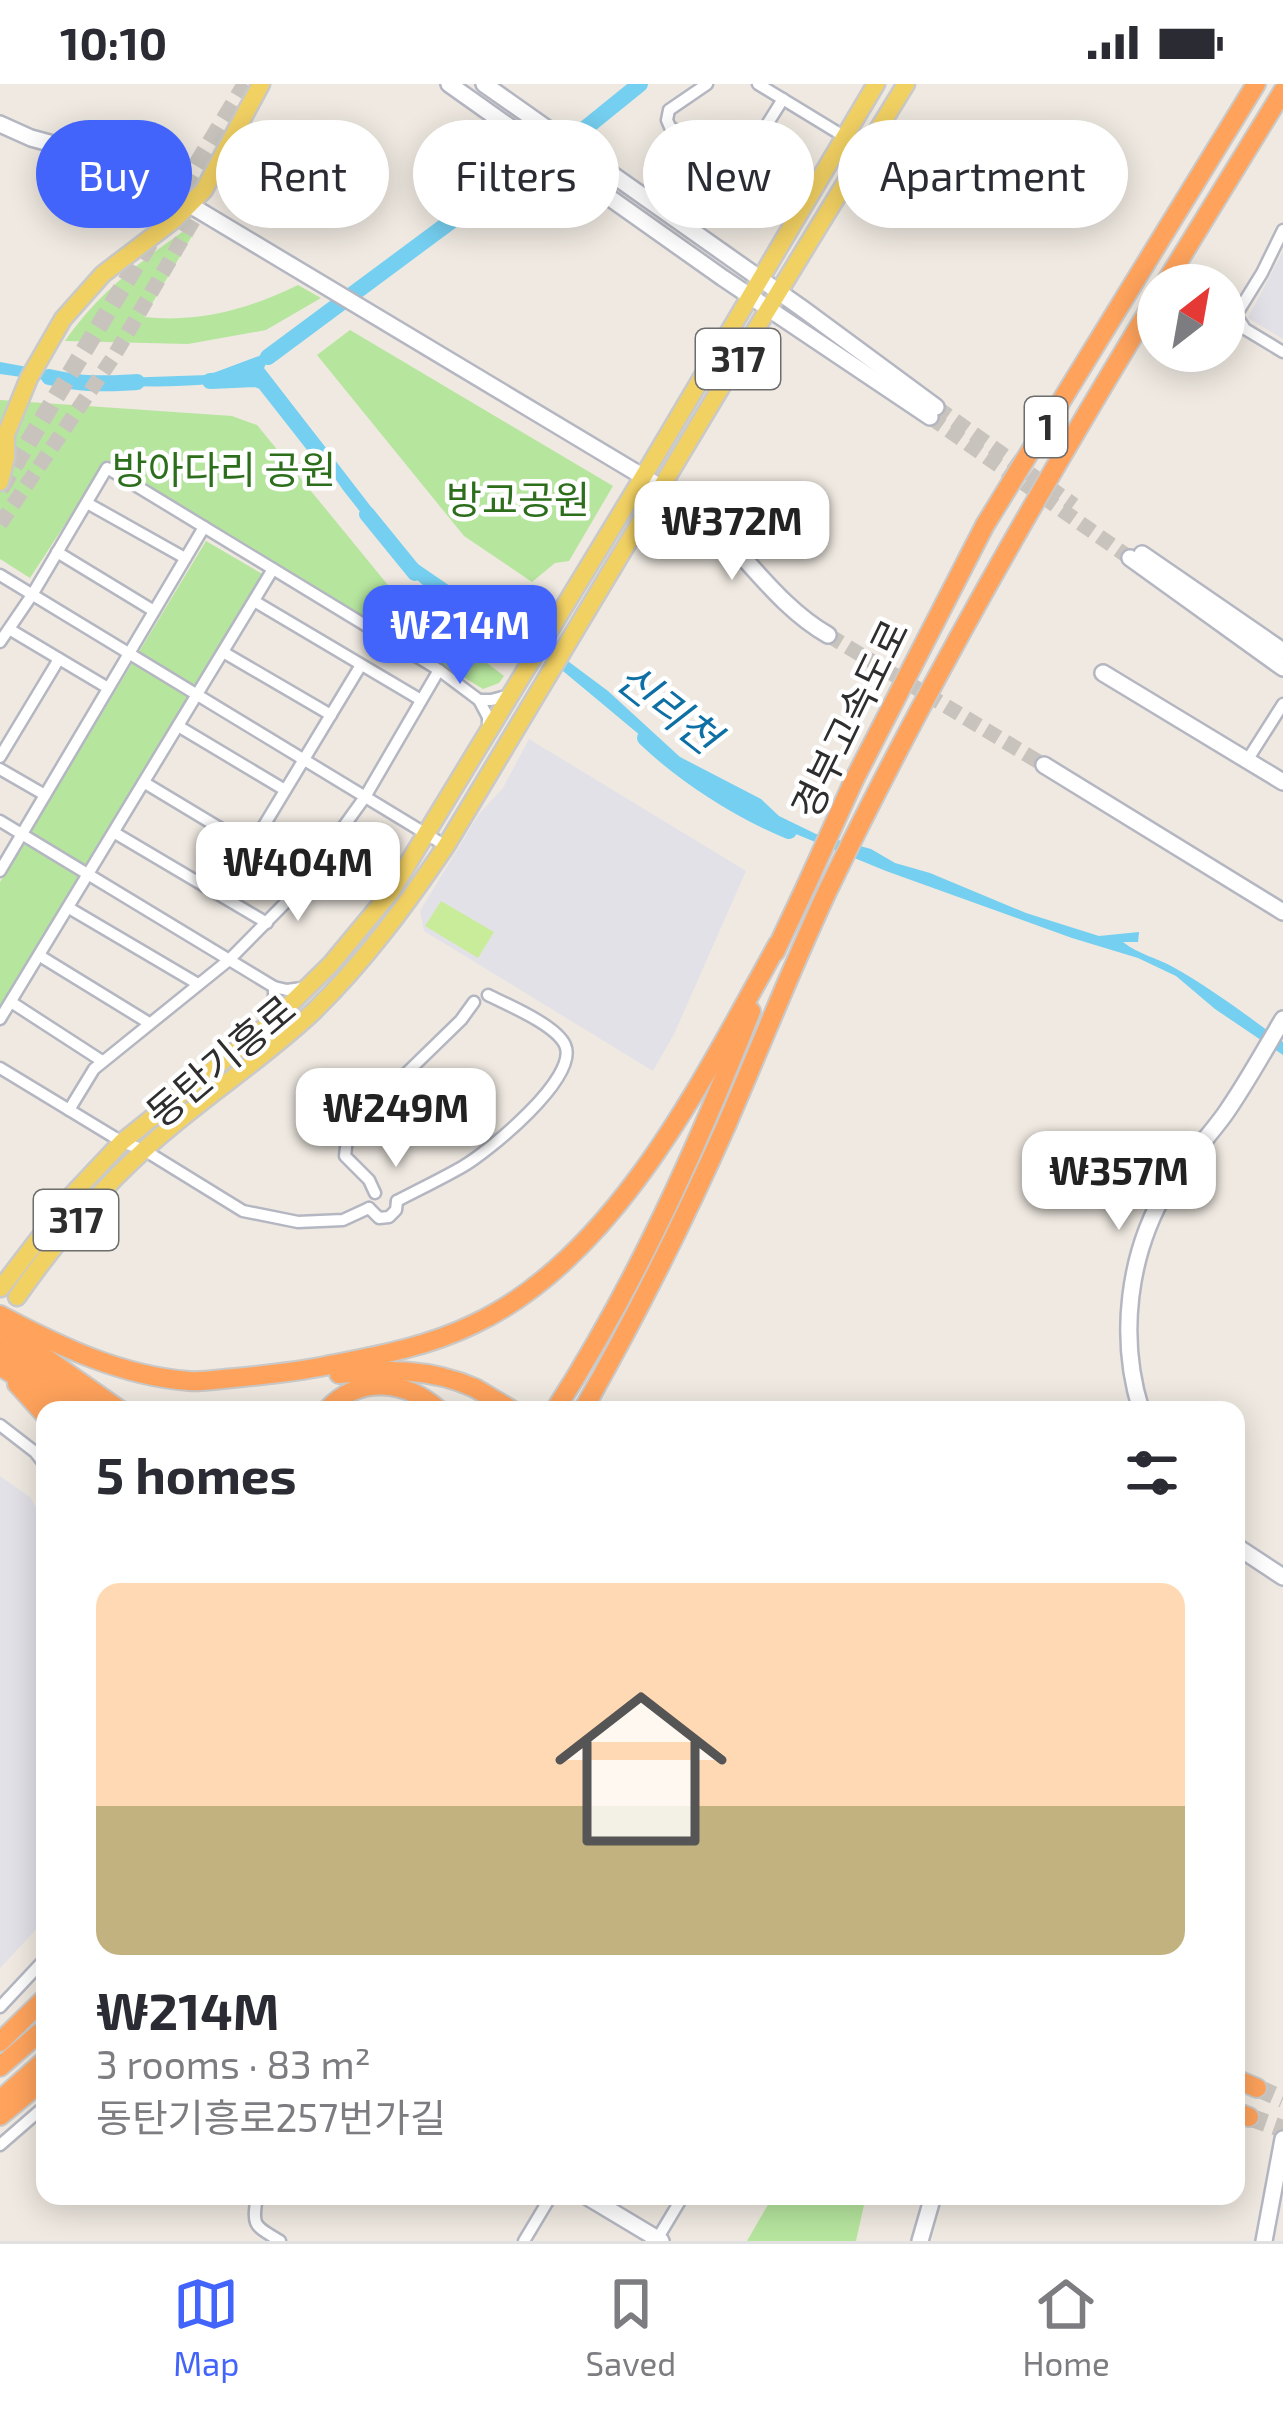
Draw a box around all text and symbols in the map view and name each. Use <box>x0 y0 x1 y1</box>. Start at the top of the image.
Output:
text: 10:10 <box>60 15 167 69</box>
chip: Buy <box>36 120 192 228</box>
chip: Rent <box>216 120 389 228</box>
chip: Filters <box>413 120 619 228</box>
chip: New <box>643 120 814 228</box>
chip: Apartment <box>838 120 1128 228</box>
north arrow <box>1137 264 1245 372</box>
map controls <box>1137 264 1245 372</box>
road number: 317 <box>696 329 780 389</box>
road number: 1 <box>1025 397 1067 457</box>
park label: 방아다리 공원 <box>112 445 336 492</box>
park label: 방교공원 <box>446 475 590 522</box>
pin: ₩372M <box>648 481 816 583</box>
text: ₩372M <box>661 496 803 543</box>
pin: ₩214M <box>376 585 544 687</box>
text: ₩214M <box>390 600 530 647</box>
street label: 경부고속도로 <box>780 611 917 825</box>
water label: 신리천 <box>608 651 734 764</box>
pin: ₩404M <box>214 822 382 924</box>
text: ₩404M <box>223 837 373 884</box>
street label: 동탄기흥로 <box>136 984 304 1136</box>
pin: ₩249M <box>312 1068 480 1170</box>
text: ₩249M <box>323 1083 469 1130</box>
pin: ₩357M <box>1035 1131 1203 1233</box>
text: ₩357M <box>1049 1146 1189 1193</box>
road number: 317 <box>34 1190 118 1250</box>
icon: filters <box>1119 1440 1185 1506</box>
text: 5 homes <box>96 1443 297 1504</box>
icon: home <box>533 1661 749 1877</box>
text: ₩214M <box>96 1979 279 2040</box>
text: 3 rooms · 83 m² <box>96 2040 371 2087</box>
text: 동탄기흥로257번가길 <box>96 2093 446 2140</box>
tab: Map <box>173 2271 239 2383</box>
tab: Saved <box>586 2271 676 2383</box>
tab: Home <box>1022 2271 1110 2383</box>

